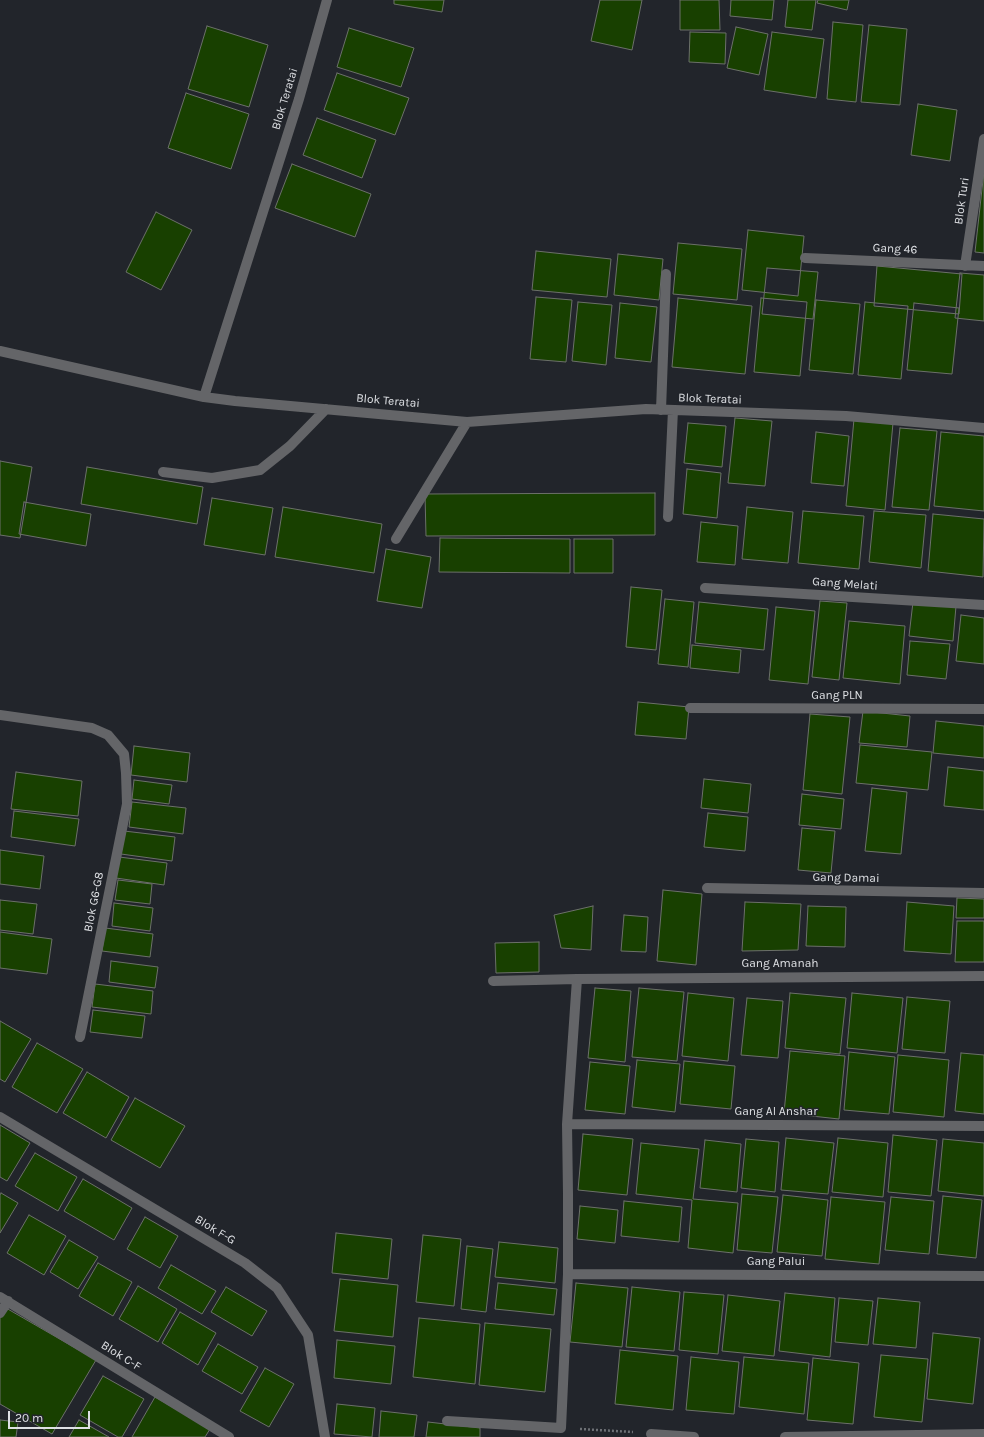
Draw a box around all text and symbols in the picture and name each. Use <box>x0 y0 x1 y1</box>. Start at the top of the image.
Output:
street label: Blok Teratai <box>269 66 301 132</box>
street label: Blok Turi <box>952 177 972 225</box>
street label: Gang 46 <box>872 241 918 257</box>
street label: Blok Teratai <box>356 391 420 411</box>
street label: Blok Teratai <box>678 391 742 407</box>
street label: Gang Melati <box>812 575 878 593</box>
street label: Gang PLN <box>811 689 863 703</box>
street label: Gang Damai <box>812 870 880 886</box>
street label: Blok G6-G8 <box>81 871 107 933</box>
street label: Gang Amanah <box>741 957 819 971</box>
street label: Gang Al Anshar <box>735 1105 817 1119</box>
street label: Blok F-G <box>192 1212 238 1248</box>
street label: Gang Palui <box>747 1255 805 1269</box>
street label: Blok C-F <box>98 1338 144 1374</box>
scale bar <box>10 1403 92 1429</box>
text: 20 m <box>15 1411 43 1425</box>

